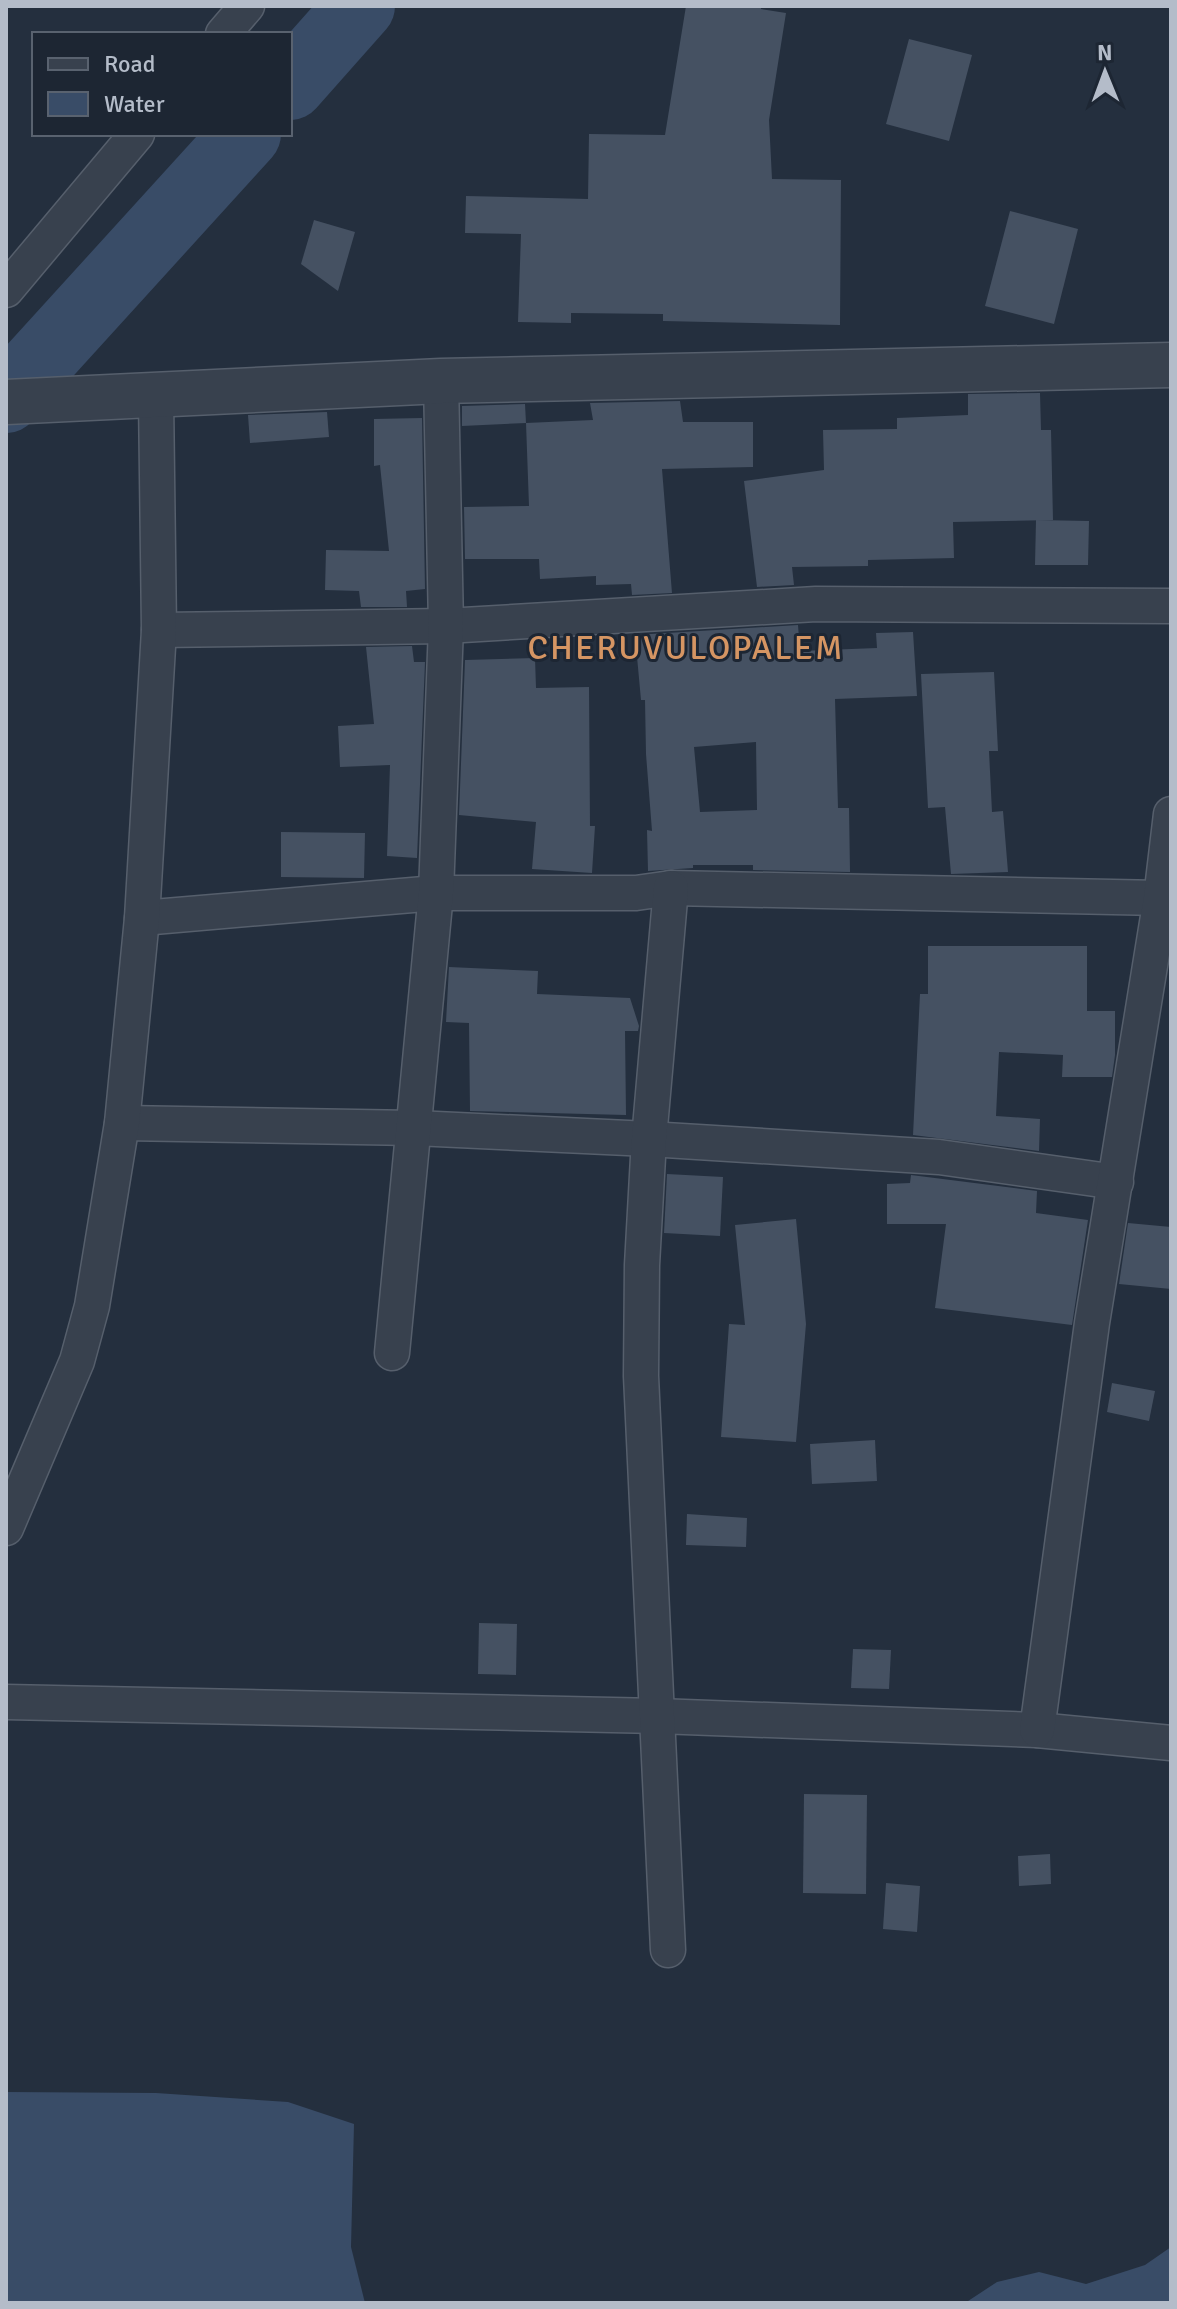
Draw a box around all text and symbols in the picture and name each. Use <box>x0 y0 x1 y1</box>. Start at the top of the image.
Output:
legend <box>32 32 292 136</box>
north arrow <box>1065 32 1145 112</box>
text: N <box>1097 39 1113 66</box>
text: Road <box>104 49 155 79</box>
text: Water <box>104 89 165 119</box>
district label: CHERUVULOPALEM <box>528 627 844 669</box>

